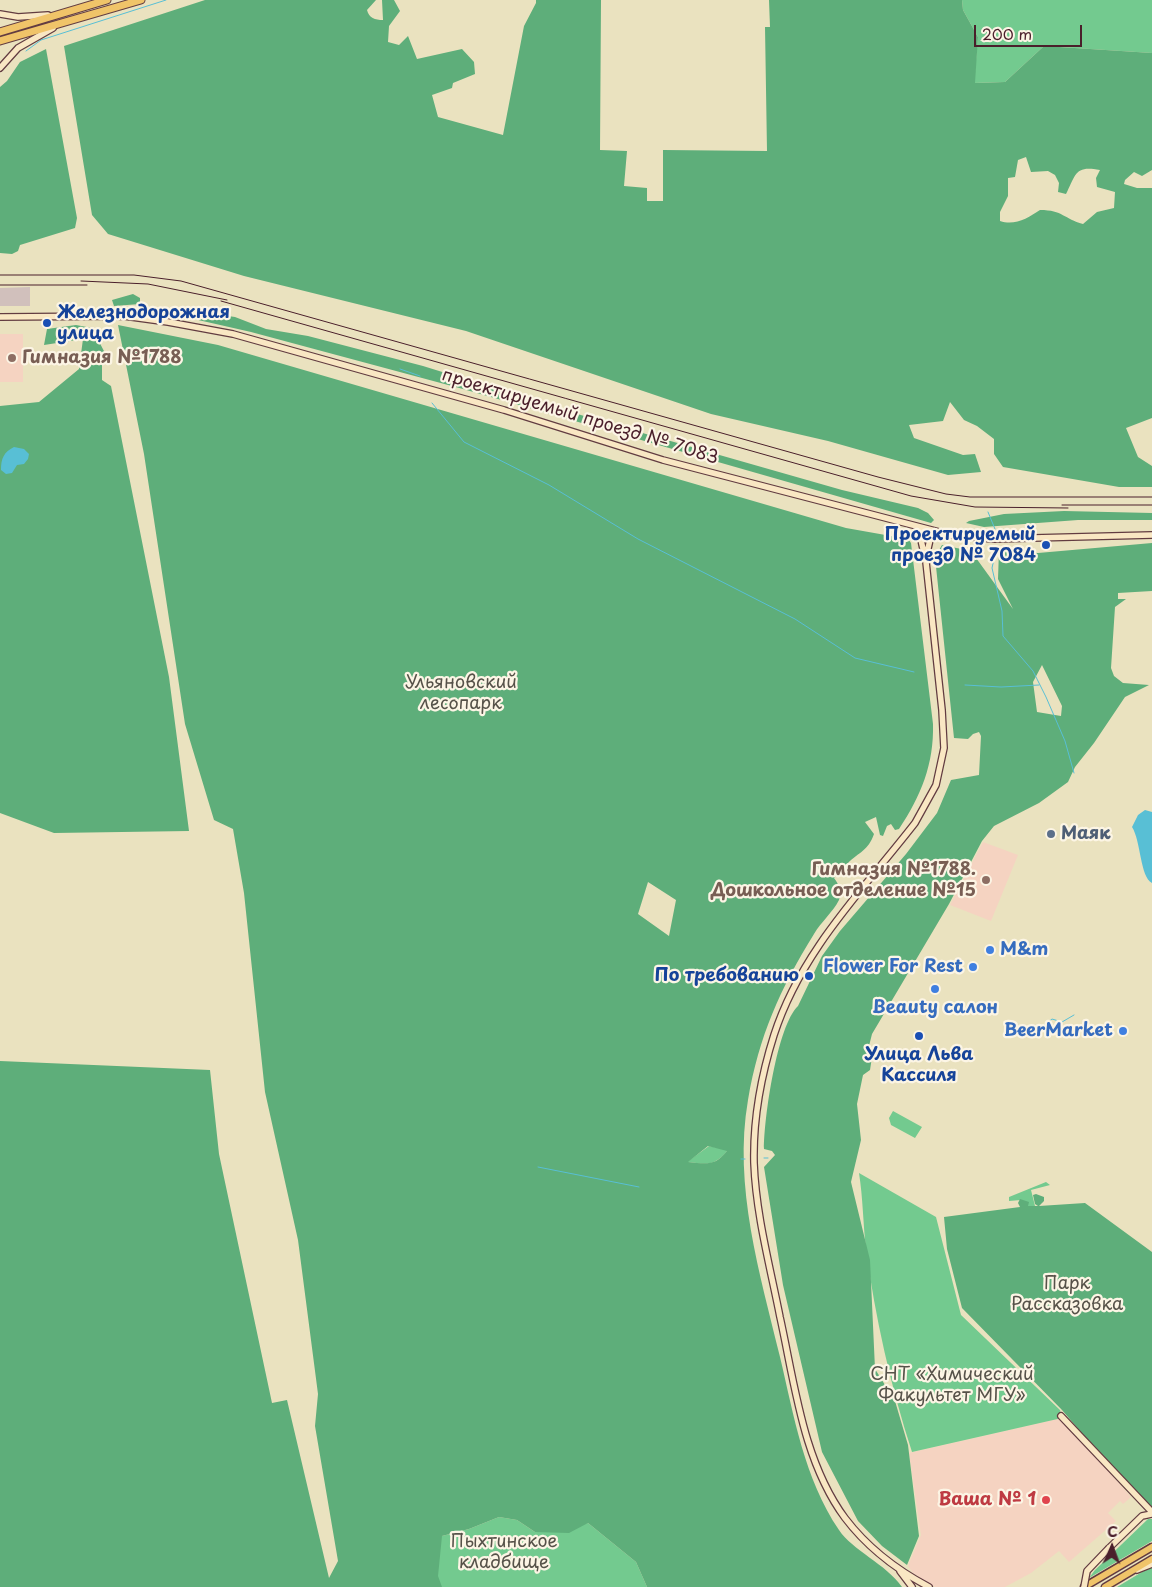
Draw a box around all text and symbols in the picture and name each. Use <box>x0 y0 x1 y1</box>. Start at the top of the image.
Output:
scale bar <box>977 15 1084 47</box>
text: 200 m <box>982 22 1032 45</box>
place label: Железнодорожная улица <box>57 302 230 344</box>
marker: Железнодорожная улица <box>41 317 53 329</box>
place label: Гимназия №1788 <box>22 347 182 369</box>
marker: Гимназия №1788 <box>6 352 18 364</box>
street label: проектируемый проезд № 7083 <box>439 365 721 469</box>
place label: Проектируемый проезд № 7084 <box>885 524 1036 566</box>
marker: Проектируемый проезд № 7084 <box>1040 539 1052 551</box>
park label: Ульяновский лесопарк <box>405 672 517 714</box>
place label: Маяк <box>1061 823 1111 845</box>
marker: Маяк <box>1045 828 1057 840</box>
place label: Гимназия №1788. Дошкольное отделение №15 <box>711 859 976 902</box>
marker: Гимназия №1788. Дошкольное отделение №15 <box>980 874 992 886</box>
place label: M&m <box>1000 939 1048 961</box>
marker: M&m <box>984 944 996 956</box>
place label: Flower For Rest <box>823 956 963 978</box>
marker: Flower For Rest <box>967 961 979 973</box>
place label: По требованию <box>655 965 799 987</box>
marker: По требованию <box>803 970 815 982</box>
marker: Beauty салон <box>929 983 941 995</box>
place label: Beauty салон <box>872 997 998 1019</box>
place label: BeerMarket <box>1004 1020 1113 1042</box>
marker: BeerMarket <box>1117 1025 1129 1037</box>
marker: Улица Льва Кассиля <box>913 1030 925 1042</box>
place label: Улица Льва Кассиля <box>865 1044 973 1086</box>
park label: Парк Рассказовка <box>1011 1273 1123 1316</box>
park label: СНТ «Химический Факультет МГУ» <box>870 1364 1034 1406</box>
place label: Ваша № 1 <box>938 1489 1036 1511</box>
marker: Ваша № 1 <box>1040 1494 1052 1506</box>
text: С <box>1107 1521 1118 1542</box>
north arrow <box>1087 1522 1137 1572</box>
park label: Пыхтинское кладбище <box>450 1531 558 1574</box>

